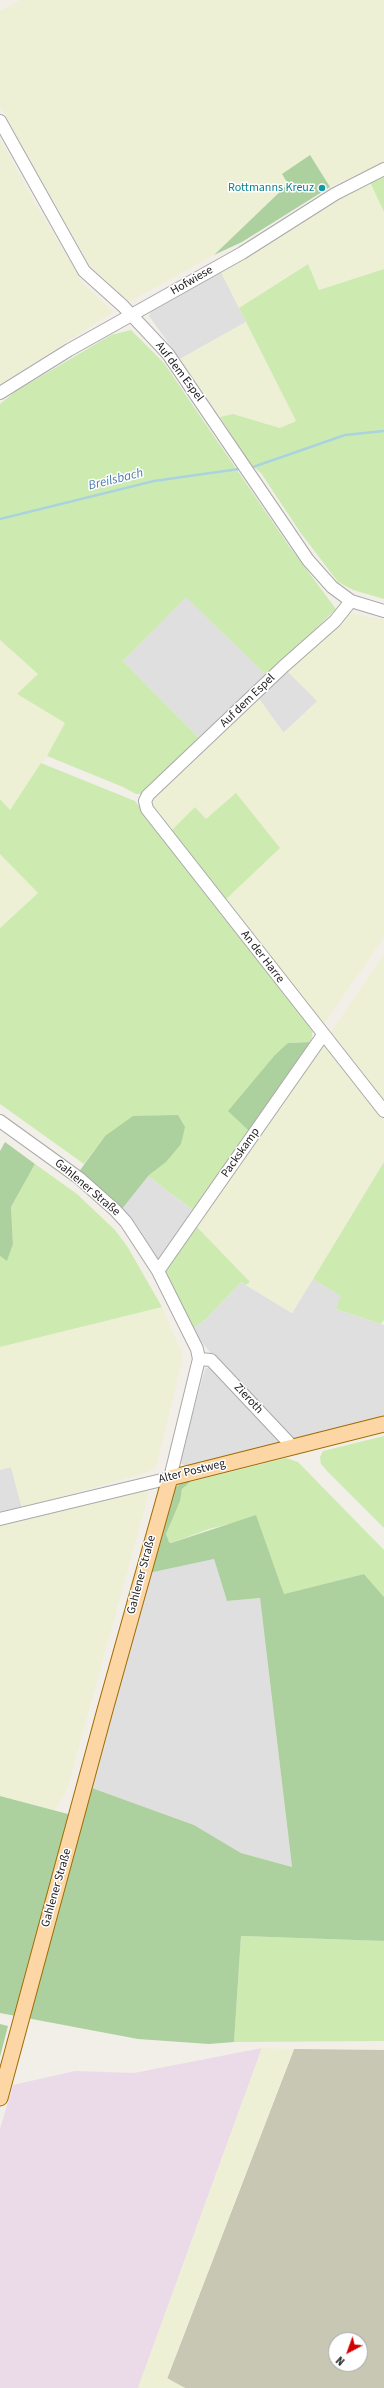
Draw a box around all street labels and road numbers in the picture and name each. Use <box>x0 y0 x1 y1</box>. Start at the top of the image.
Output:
street label: Hofwiese <box>168 263 216 299</box>
street label: Auf dem Espel <box>152 339 206 405</box>
street label: Auf dem Espel <box>218 671 278 731</box>
street label: An der Harre <box>237 928 287 986</box>
street label: Packskamp <box>219 1125 263 1181</box>
street label: Gahlener Straße <box>51 1156 123 1220</box>
street label: Zieroth <box>230 1381 266 1417</box>
street label: Alter Postweg <box>157 1457 227 1487</box>
street label: Gahlener Straße <box>125 1534 159 1616</box>
street label: Gahlener Straße <box>39 1847 75 1929</box>

